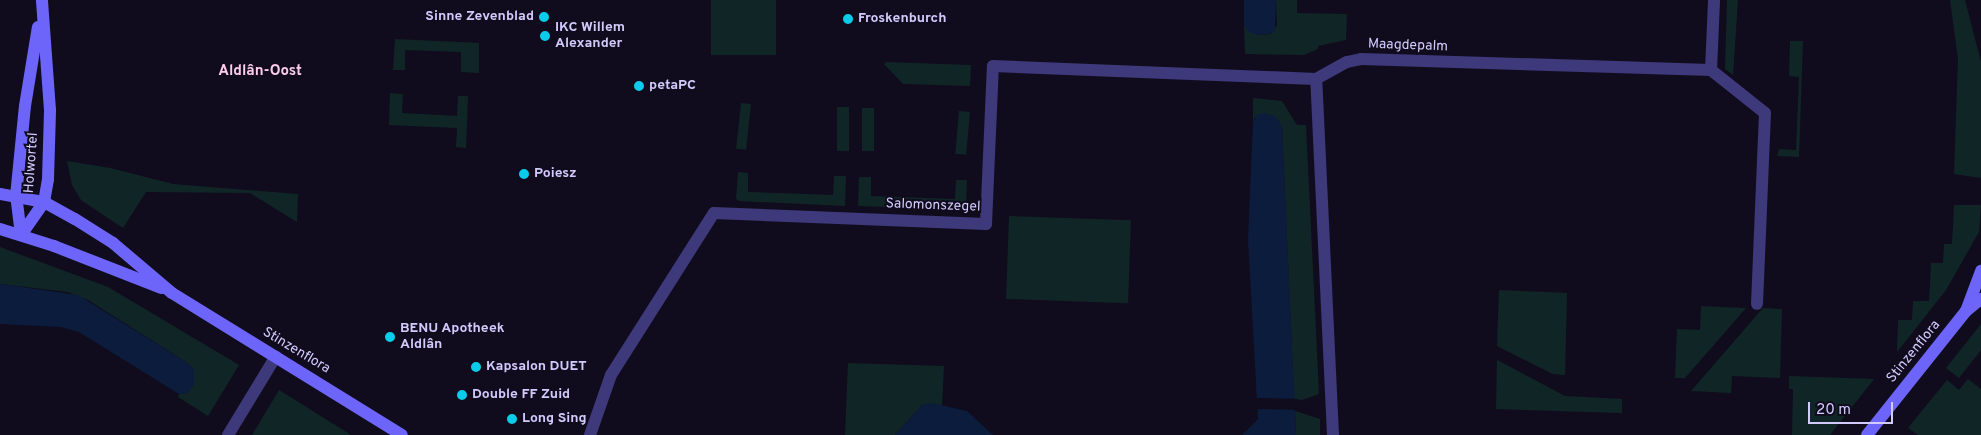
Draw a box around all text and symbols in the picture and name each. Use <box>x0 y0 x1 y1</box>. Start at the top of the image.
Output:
place label: Sinne Zevenblad <box>425 9 534 25</box>
marker: Sinne Zevenblad <box>538 11 550 23</box>
place label: Froskenburch <box>858 11 946 27</box>
marker: Froskenburch <box>842 13 854 25</box>
place label: IKC Willem Alexander <box>555 20 625 52</box>
marker: IKC Willem Alexander <box>539 30 551 42</box>
street label: Maagdepalm <box>1368 36 1448 56</box>
district label: Aldlân-Oost <box>218 63 302 81</box>
place label: petaPC <box>649 78 696 94</box>
marker: petaPC <box>633 80 645 92</box>
street label: Holwortel <box>21 132 43 194</box>
place label: Poiesz <box>534 166 577 182</box>
marker: Poiesz <box>518 168 530 180</box>
street label: Salomonszegel <box>885 196 981 216</box>
street label: Stinzenflora <box>1884 317 1944 387</box>
place label: BENU Apotheek Aldlân <box>400 321 505 354</box>
street label: Stinzenflora <box>259 324 333 378</box>
marker: BENU Apotheek Aldlân <box>384 331 396 343</box>
place label: Kapsalon DUET <box>486 359 587 375</box>
marker: Kapsalon DUET <box>470 361 482 373</box>
place label: Double FF Zuid <box>472 387 570 403</box>
marker: Double FF Zuid <box>456 389 468 401</box>
scale bar <box>1811 392 1896 424</box>
text: 20 m <box>1816 401 1851 420</box>
place label: Long Sing <box>522 411 587 427</box>
marker: Long Sing <box>506 413 518 425</box>

